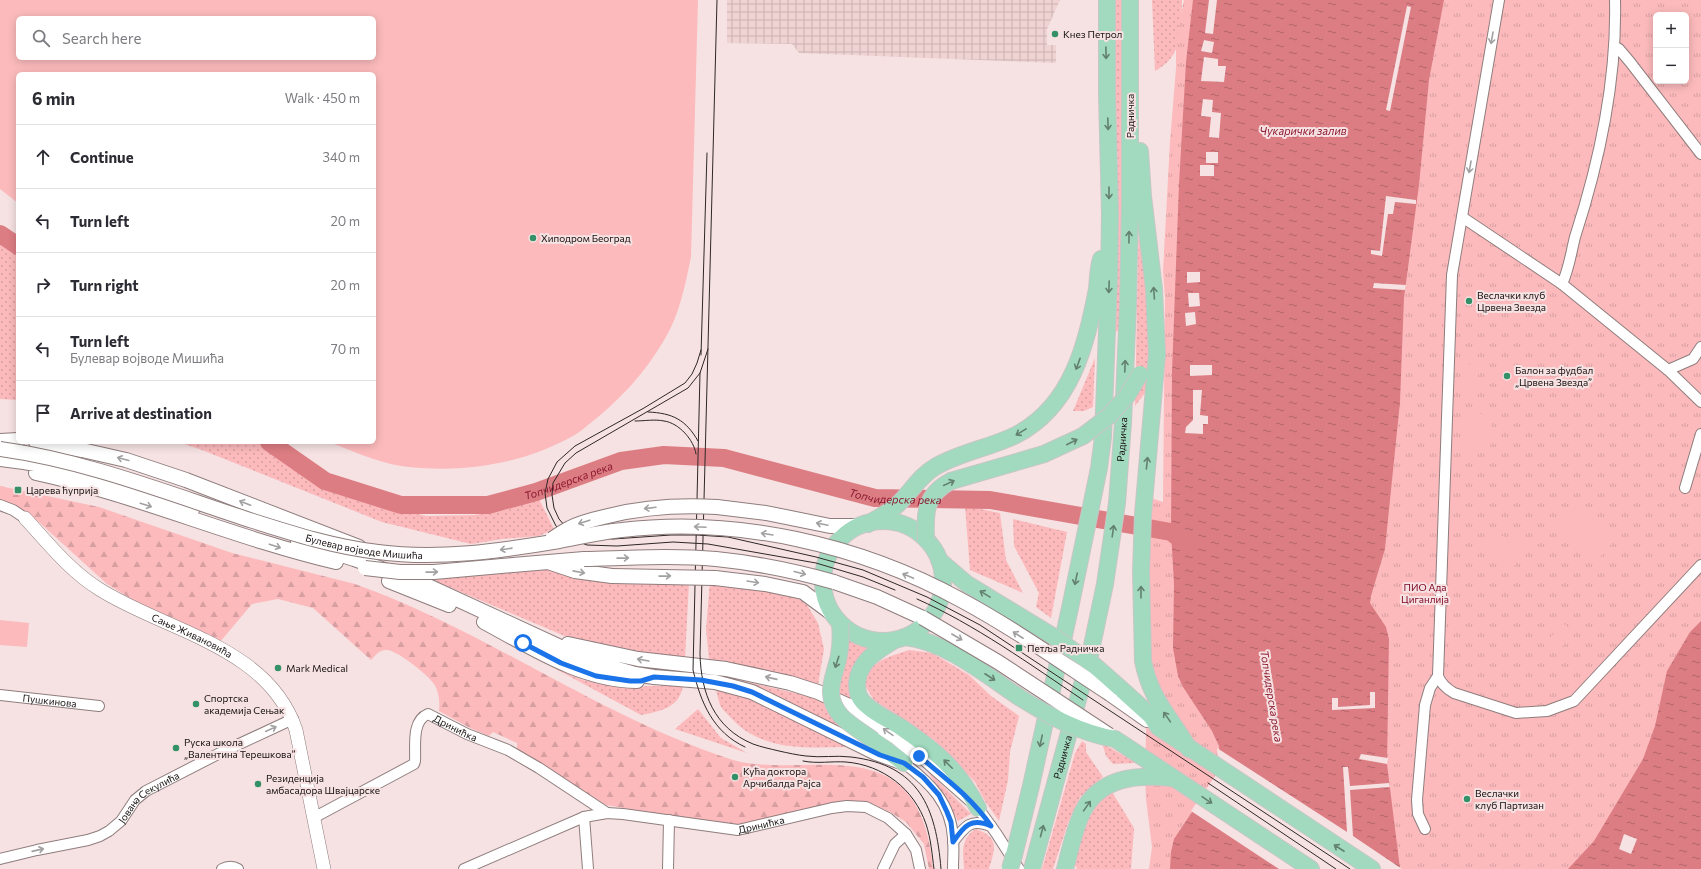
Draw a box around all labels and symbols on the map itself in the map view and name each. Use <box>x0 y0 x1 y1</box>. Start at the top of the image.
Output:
place label: Кнез Петрол <box>1063 28 1122 40</box>
marker: Кнез Петрол <box>1050 29 1060 39</box>
one-way arrow <box>1488 32 1496 45</box>
one-way arrow <box>1102 46 1110 59</box>
street label: Радничка <box>1124 94 1136 138</box>
one-way arrow <box>1104 117 1112 130</box>
water label: Чукарички залив <box>1259 124 1347 137</box>
one-way arrow <box>1466 160 1474 173</box>
one-way arrow <box>1105 186 1113 199</box>
one-way arrow <box>1126 231 1133 244</box>
place label: Хиподром Београд <box>541 232 631 244</box>
marker: Хиподром Београд <box>528 233 538 243</box>
one-way arrow <box>1105 280 1112 293</box>
one-way arrow <box>1151 287 1158 300</box>
place label: Веслачки клуб Црвена Звезда <box>1477 289 1546 313</box>
marker: Веслачки клуб Црвена Звезда <box>1464 296 1474 306</box>
one-way arrow <box>1074 357 1081 370</box>
one-way arrow <box>1122 360 1129 373</box>
place label: Балон за фудбал „Црвена Звезда” <box>1515 364 1593 388</box>
marker: Балон за фудбал „Црвена Звезда” <box>1502 371 1512 381</box>
street label: Радничка <box>1114 417 1129 462</box>
one-way arrow <box>1015 429 1027 437</box>
one-way arrow <box>1066 438 1078 445</box>
one-way arrow <box>116 455 129 463</box>
one-way arrow <box>1143 457 1151 470</box>
water label: Топчидерска река <box>523 458 614 501</box>
one-way arrow <box>943 479 955 486</box>
place label: Царева ћуприја <box>26 484 98 496</box>
marker: Царева ћуприја <box>13 485 23 495</box>
water label: Топчидерска река <box>848 485 942 506</box>
one-way arrow <box>240 498 252 506</box>
one-way arrow <box>139 501 151 509</box>
one-way arrow <box>644 504 657 512</box>
one-way arrow <box>578 519 590 527</box>
one-way arrow <box>816 520 829 528</box>
one-way arrow <box>694 523 707 530</box>
one-way arrow <box>1109 525 1117 538</box>
one-way arrow <box>761 530 774 538</box>
street label: Булевар војводе Мишића <box>304 531 423 561</box>
one-way arrow <box>269 542 281 550</box>
one-way arrow <box>500 545 513 553</box>
one-way arrow <box>616 554 629 562</box>
one-way arrow <box>425 568 438 576</box>
one-way arrow <box>572 568 585 576</box>
one-way arrow <box>793 569 806 577</box>
one-way arrow <box>903 571 915 579</box>
one-way arrow <box>658 572 671 580</box>
one-way arrow <box>1071 572 1079 585</box>
one-way arrow <box>746 579 759 587</box>
park label: ПИО Ада Циганлија <box>1401 581 1449 605</box>
one-way arrow <box>1137 586 1145 599</box>
one-way arrow <box>979 590 991 598</box>
street label: Сање Живановића <box>150 611 235 660</box>
one-way arrow <box>1013 630 1024 639</box>
route start <box>514 634 532 652</box>
one-way arrow <box>951 634 963 642</box>
place label: Петља Радничка <box>1027 642 1104 654</box>
marker: Петља Радничка <box>1014 643 1024 653</box>
water label: Топчидерска река <box>1258 649 1286 743</box>
one-way arrow <box>637 656 650 664</box>
one-way arrow <box>832 656 840 668</box>
place label: Mark Medical <box>286 662 348 674</box>
marker: Mark Medical <box>273 663 283 673</box>
one-way arrow <box>765 673 778 681</box>
one-way arrow <box>984 673 995 681</box>
street label: Пушкинова <box>22 692 77 709</box>
place label: Спортска академија Сењак <box>204 692 285 716</box>
marker: Спортска академија Сењак <box>191 699 201 709</box>
one-way arrow <box>1163 711 1171 722</box>
street label: Дринићка <box>432 712 479 743</box>
one-way arrow <box>264 725 276 732</box>
one-way arrow <box>883 728 894 736</box>
street label: Радничка <box>1051 734 1074 780</box>
one-way arrow <box>1036 735 1044 748</box>
place label: Руска школа „Валентина Терешкова” <box>184 736 296 760</box>
marker: Руска школа „Валентина Терешкова” <box>171 743 181 753</box>
route end <box>910 747 928 765</box>
one-way arrow <box>943 759 953 769</box>
place label: Кућа доктора Арчибалда Рајса <box>743 765 821 789</box>
street label: Јована Секулића <box>115 769 181 825</box>
place label: Резиденција амбасадора Швајцарске <box>266 772 380 796</box>
marker: Кућа доктора Арчибалда Рајса <box>730 772 740 782</box>
marker: Резиденција амбасадора Швајцарске <box>253 779 263 789</box>
place label: Веслачки клуб Партизан <box>1475 787 1544 811</box>
marker: Веслачки клуб Партизан <box>1462 794 1472 804</box>
one-way arrow <box>1201 796 1212 804</box>
one-way arrow <box>1083 801 1091 812</box>
street label: Дринићка <box>737 813 785 836</box>
one-way arrow <box>1039 825 1046 838</box>
one-way arrow <box>1333 843 1345 851</box>
one-way arrow <box>31 845 44 853</box>

